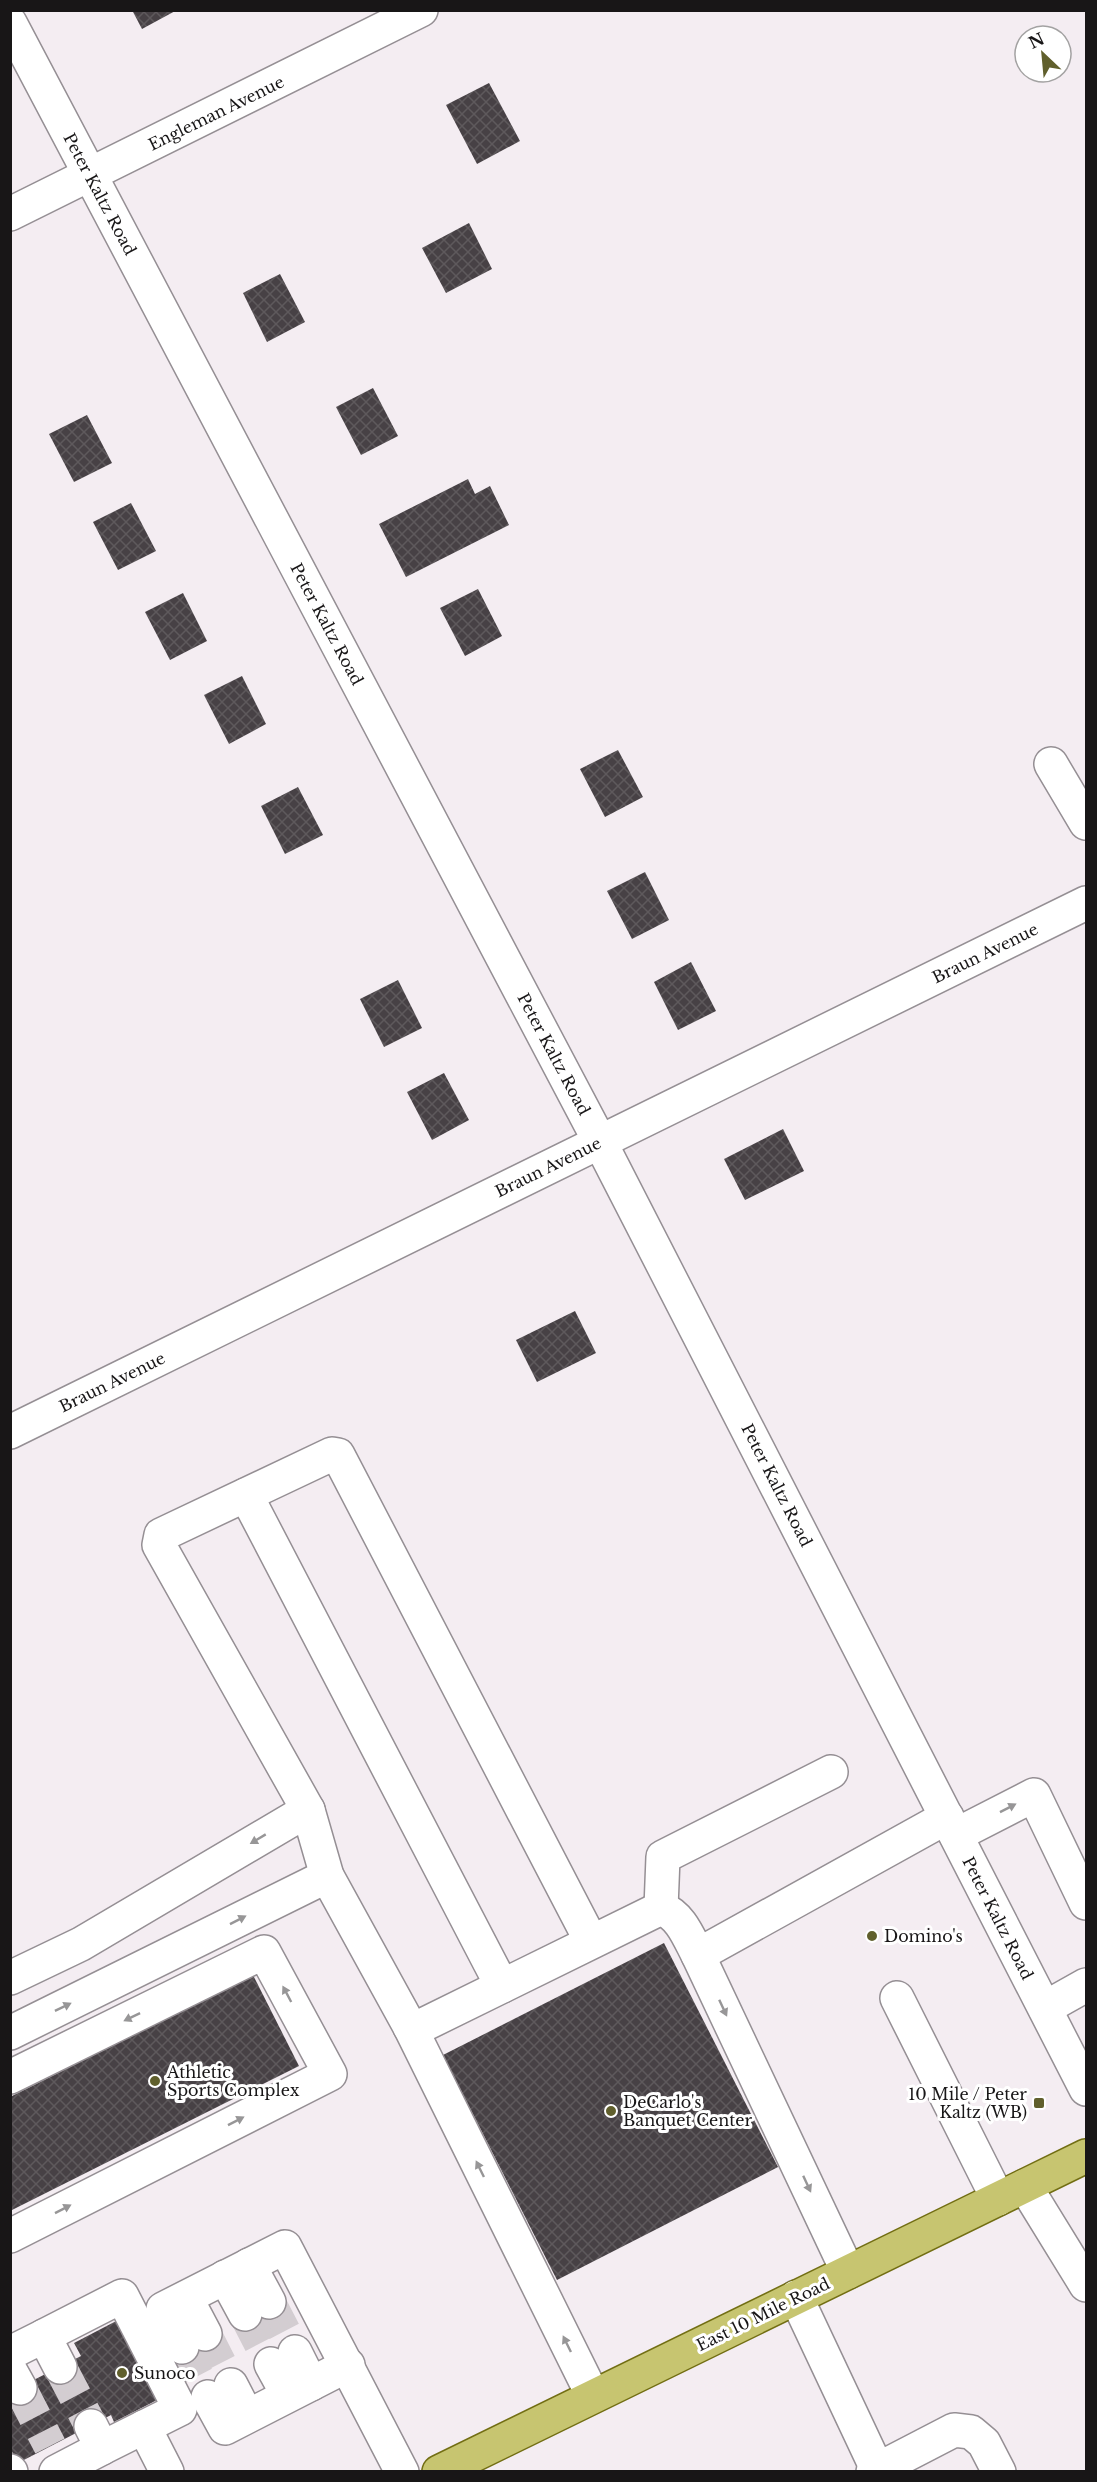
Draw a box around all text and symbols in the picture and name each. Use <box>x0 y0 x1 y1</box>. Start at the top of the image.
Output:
north arrow <box>1013 24 1073 84</box>
text: N <box>1025 28 1048 53</box>
street label: Engleman Avenue <box>145 71 287 155</box>
street label: Peter Kaltz Road <box>59 130 141 259</box>
street label: Peter Kaltz Road <box>286 560 368 689</box>
street label: Braun Avenue <box>929 919 1041 987</box>
street label: Peter Kaltz Road <box>513 990 595 1119</box>
street label: Braun Avenue <box>492 1133 604 1201</box>
street label: Braun Avenue <box>56 1348 168 1416</box>
street label: Peter Kaltz Road <box>737 1420 817 1550</box>
one-way arrow <box>1000 1804 1017 1813</box>
one-way arrow <box>250 1834 266 1845</box>
street label: Peter Kaltz Road <box>958 1853 1038 1983</box>
one-way arrow <box>229 1916 246 1925</box>
place label: Domino's <box>884 1926 963 1946</box>
marker: Domino's <box>865 1929 879 1943</box>
one-way arrow <box>282 1985 292 2002</box>
one-way arrow <box>719 1999 728 2016</box>
one-way arrow <box>55 2002 72 2012</box>
one-way arrow <box>123 2013 140 2022</box>
place label: Athletic Sports Complex <box>166 2062 300 2100</box>
marker: Athletic Sports Complex <box>148 2074 162 2088</box>
place label: 10 Mile / Peter Kaltz (WB) <box>908 2084 1027 2122</box>
place label: DeCarlo's Banquet Center <box>623 2092 752 2130</box>
marker: 10 Mile / Peter Kaltz (WB) <box>1032 2096 1046 2110</box>
marker: DeCarlo's Banquet Center <box>604 2104 618 2118</box>
one-way arrow <box>228 2116 245 2126</box>
one-way arrow <box>476 2161 485 2178</box>
one-way arrow <box>802 2175 811 2192</box>
one-way arrow <box>54 2205 71 2214</box>
street label: East 10 Mile Road <box>693 2273 833 2355</box>
one-way arrow <box>562 2335 572 2352</box>
place label: Sunoco <box>134 2363 196 2383</box>
marker: Sunoco <box>115 2366 129 2380</box>

